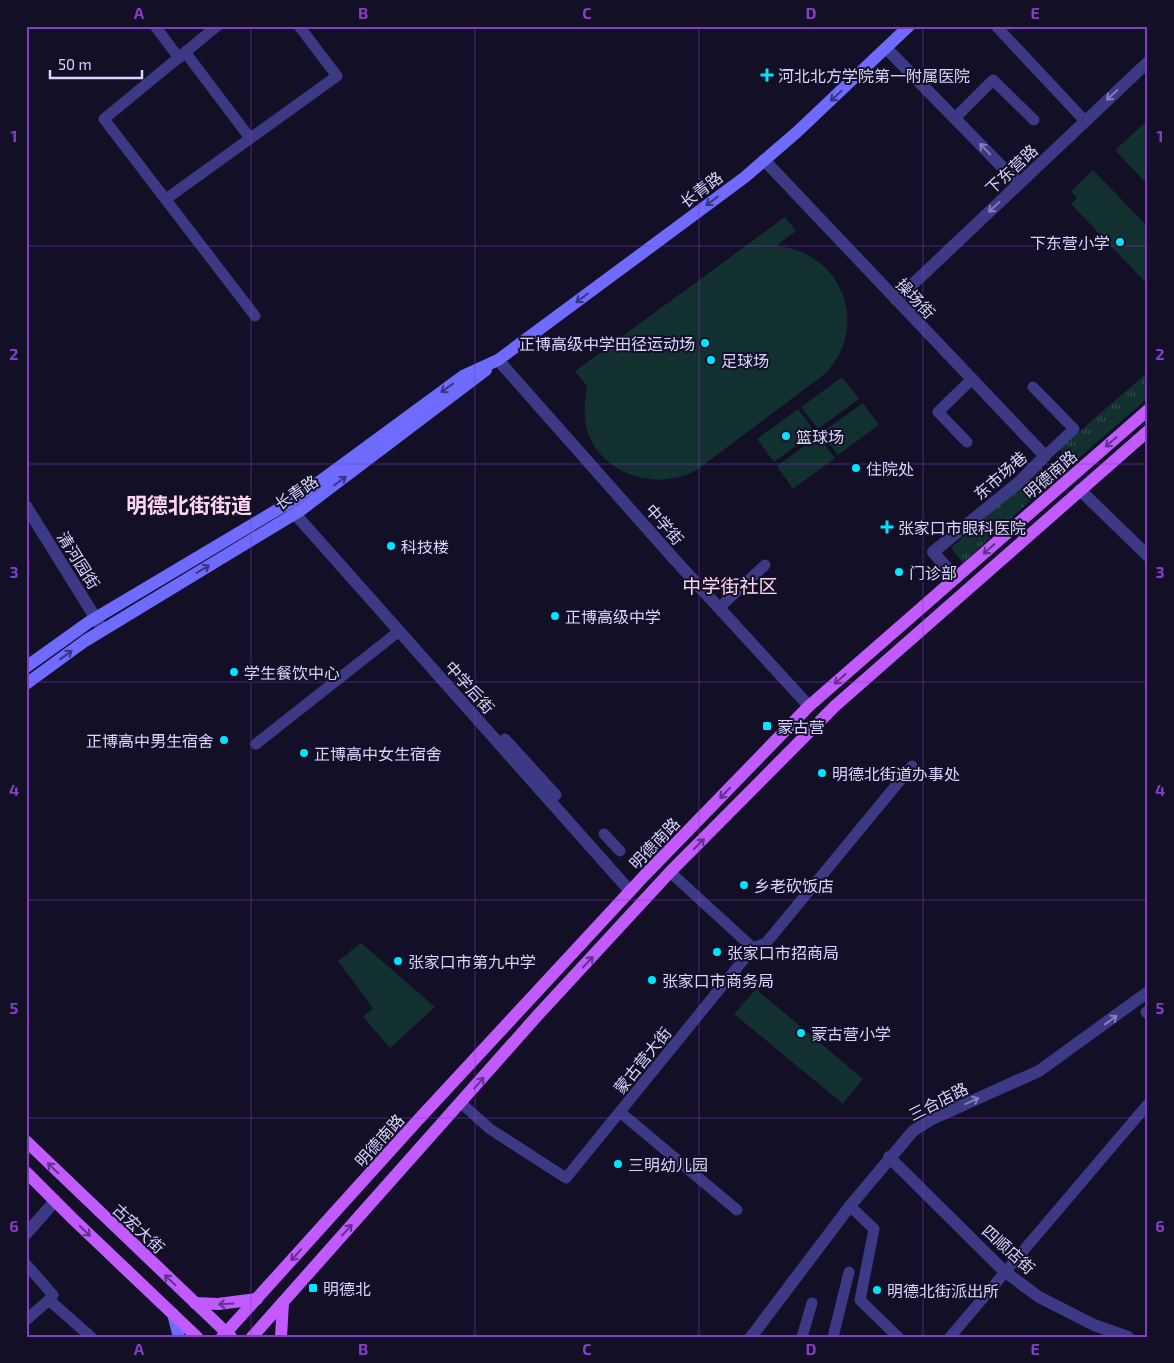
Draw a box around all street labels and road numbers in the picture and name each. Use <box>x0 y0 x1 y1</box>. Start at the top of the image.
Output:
street label: 下东营路 <box>981 140 1041 198</box>
street label: 长青路 <box>676 167 726 211</box>
street label: 操场街 <box>893 274 939 322</box>
street label: 明德南路 <box>1020 446 1080 502</box>
street label: 东市场巷 <box>970 447 1030 503</box>
street label: 长青路 <box>271 471 321 513</box>
street label: 中学街 <box>642 500 688 548</box>
street label: 清河园街 <box>54 528 104 592</box>
street label: 中学后街 <box>442 657 498 717</box>
street label: 明德南路 <box>625 813 683 873</box>
street label: 蒙古营大街 <box>609 1023 675 1097</box>
street label: 三合店路 <box>905 1078 971 1124</box>
street label: 明德南路 <box>351 1110 407 1170</box>
street label: 古宏大街 <box>109 1199 169 1257</box>
street label: 四顺店街 <box>979 1221 1039 1277</box>

